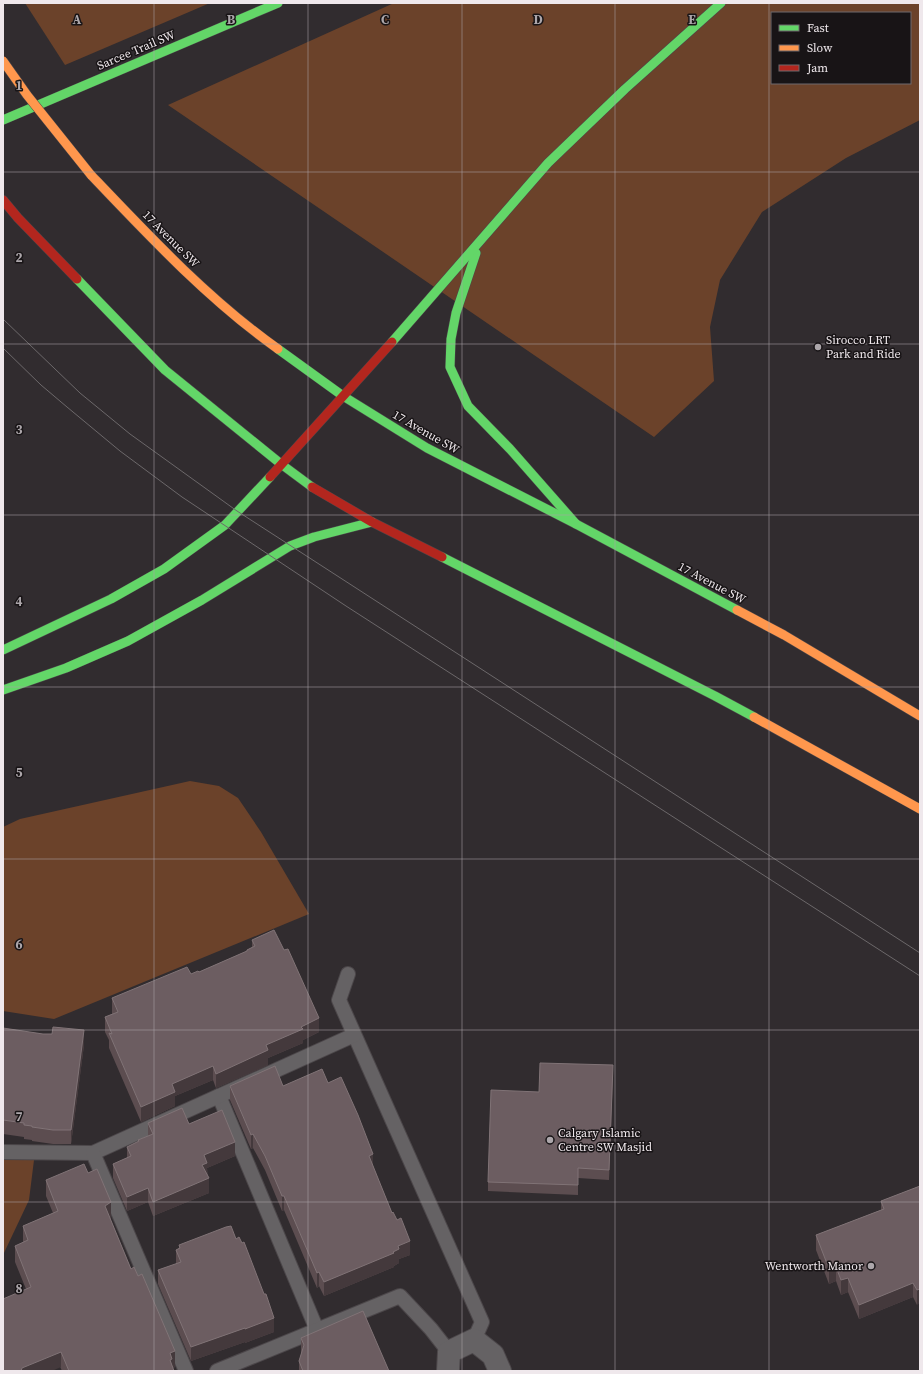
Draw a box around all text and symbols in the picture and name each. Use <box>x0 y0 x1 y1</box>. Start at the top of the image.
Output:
text: A <box>73 11 82 28</box>
text: B <box>227 11 236 28</box>
text: C <box>381 11 389 28</box>
text: D <box>533 11 543 28</box>
text: E <box>688 11 696 28</box>
legend <box>771 12 911 84</box>
text: Fast <box>807 20 829 36</box>
street label: Sarcee Trail SW <box>95 26 178 74</box>
text: Slow <box>807 40 833 56</box>
text: Jam <box>806 60 828 76</box>
text: 1 <box>15 77 23 94</box>
street label: 17 Avenue SW <box>139 207 203 271</box>
text: 2 <box>15 249 23 266</box>
place label: Sirocco LRT Park and Ride <box>826 332 901 362</box>
marker: Sirocco LRT Park and Ride <box>813 342 823 352</box>
street label: 17 Avenue SW <box>390 406 463 458</box>
text: 3 <box>15 421 23 438</box>
street label: 17 Avenue SW <box>675 558 749 608</box>
text: 4 <box>15 593 23 610</box>
text: 5 <box>15 764 23 781</box>
text: 6 <box>15 936 23 953</box>
text: 7 <box>15 1108 23 1125</box>
place label: Calgary Islamic Centre SW Masjid <box>558 1125 652 1155</box>
marker: Calgary Islamic Centre SW Masjid <box>545 1135 555 1145</box>
place label: Wentworth Manor <box>765 1258 863 1274</box>
marker: Wentworth Manor <box>866 1261 876 1271</box>
text: 8 <box>15 1280 23 1297</box>

